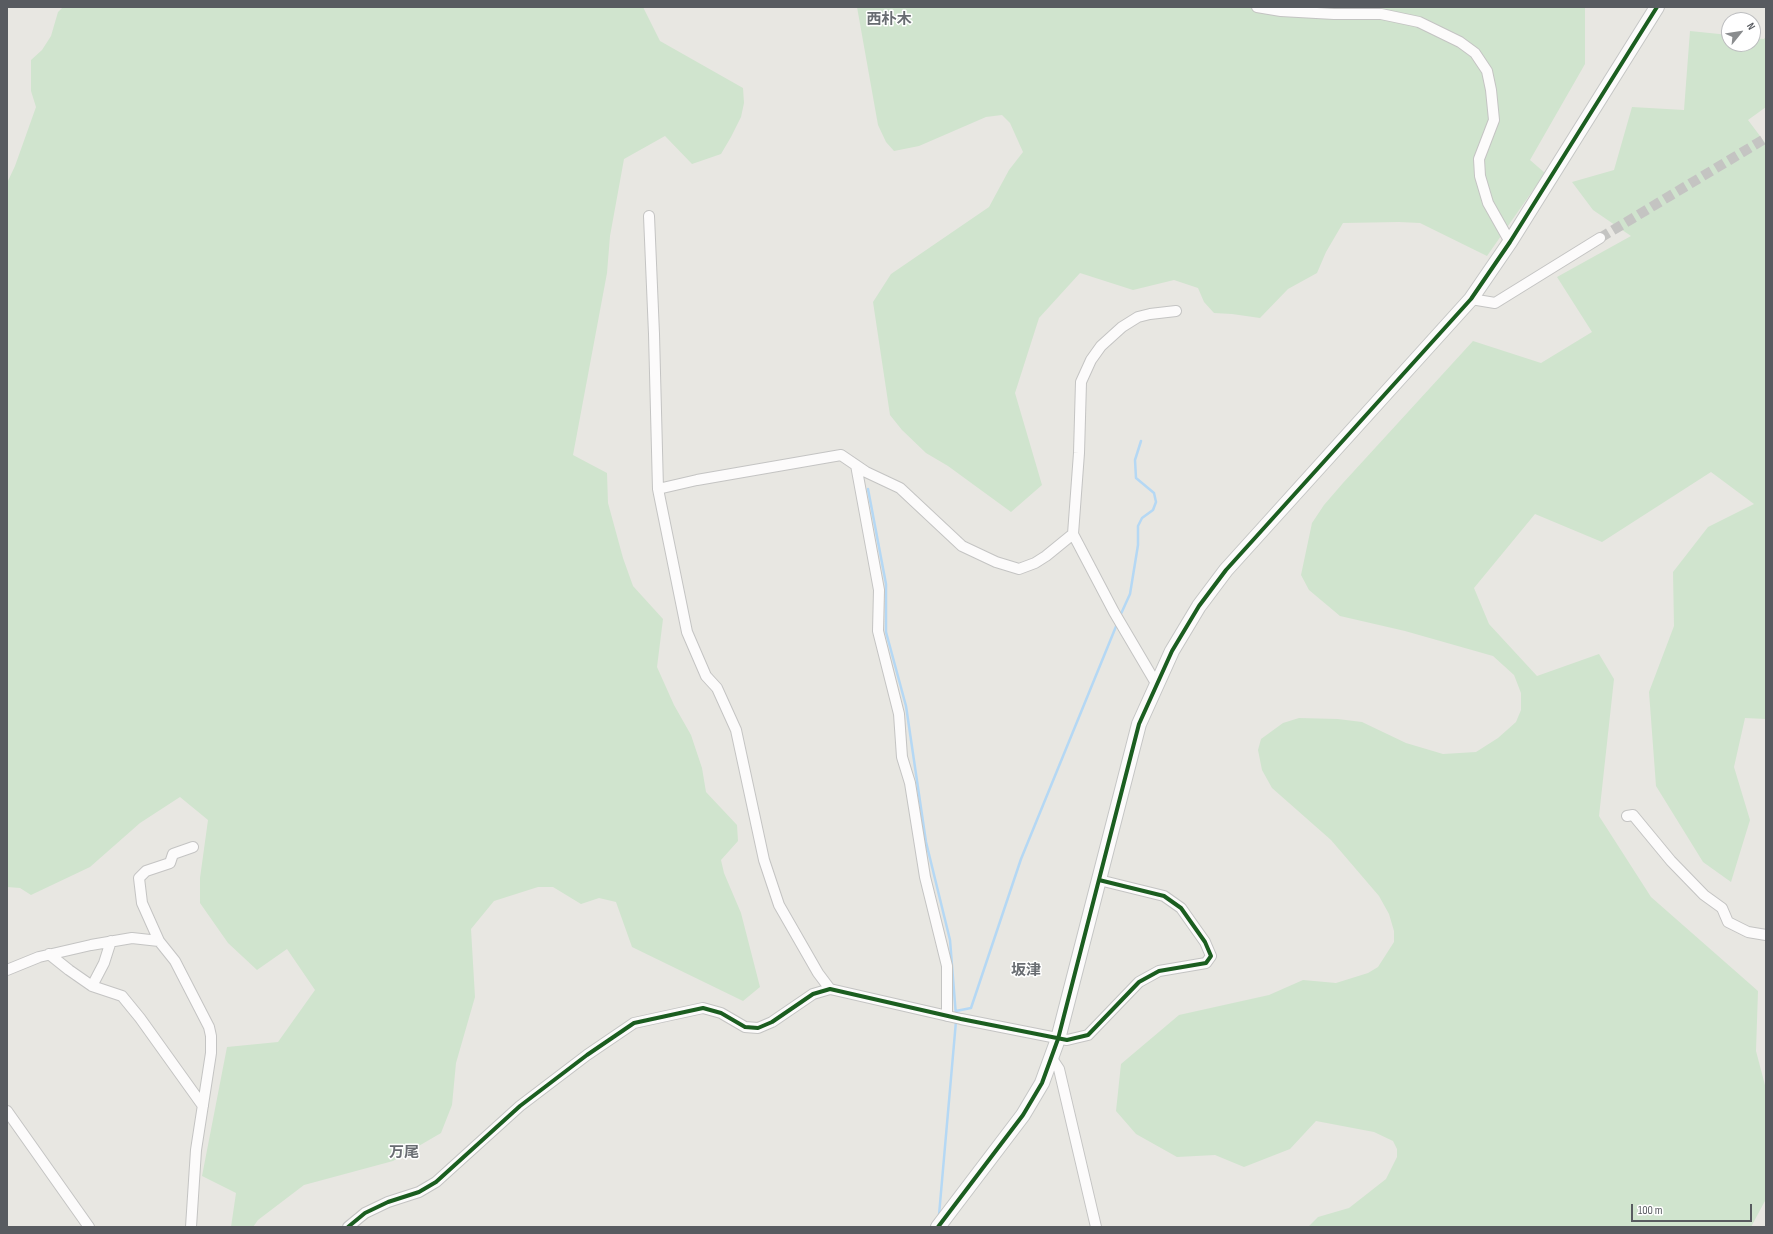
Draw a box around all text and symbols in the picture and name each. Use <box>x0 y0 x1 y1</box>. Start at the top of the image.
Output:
district label: 西朴木 <box>867 11 911 29</box>
north arrow <box>1721 12 1761 52</box>
text: N <box>1744 20 1758 32</box>
district label: 坂津 <box>1011 962 1041 980</box>
district label: 万尾 <box>389 1144 419 1162</box>
scale bar <box>1633 1196 1754 1222</box>
text: 100 m <box>1638 1203 1663 1218</box>

